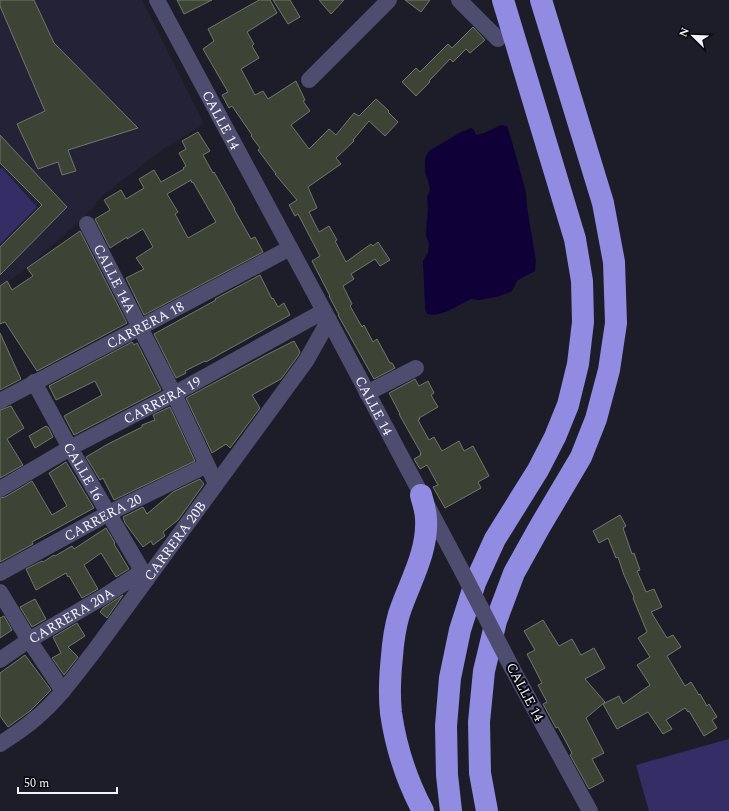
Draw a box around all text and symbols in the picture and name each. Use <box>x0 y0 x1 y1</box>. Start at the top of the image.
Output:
north arrow <box>673 16 713 56</box>
text: N <box>675 25 694 40</box>
street label: CALLE 14 <box>197 86 246 153</box>
street label: CALLE 14A <box>88 240 141 317</box>
street label: CARRERA 18 <box>103 295 188 354</box>
street label: CARRERA 19 <box>119 371 205 429</box>
street label: CALLE 14 <box>350 372 399 439</box>
street label: CALLE 16 <box>58 438 109 504</box>
street label: CARRERA 20 <box>60 488 145 546</box>
street label: CARRERA 20B <box>138 496 211 585</box>
street label: CARRERA 20A <box>24 582 118 649</box>
street label: CALLE 14 <box>501 659 549 725</box>
scale bar <box>18 769 117 795</box>
text: 50 m <box>24 774 49 793</box>

